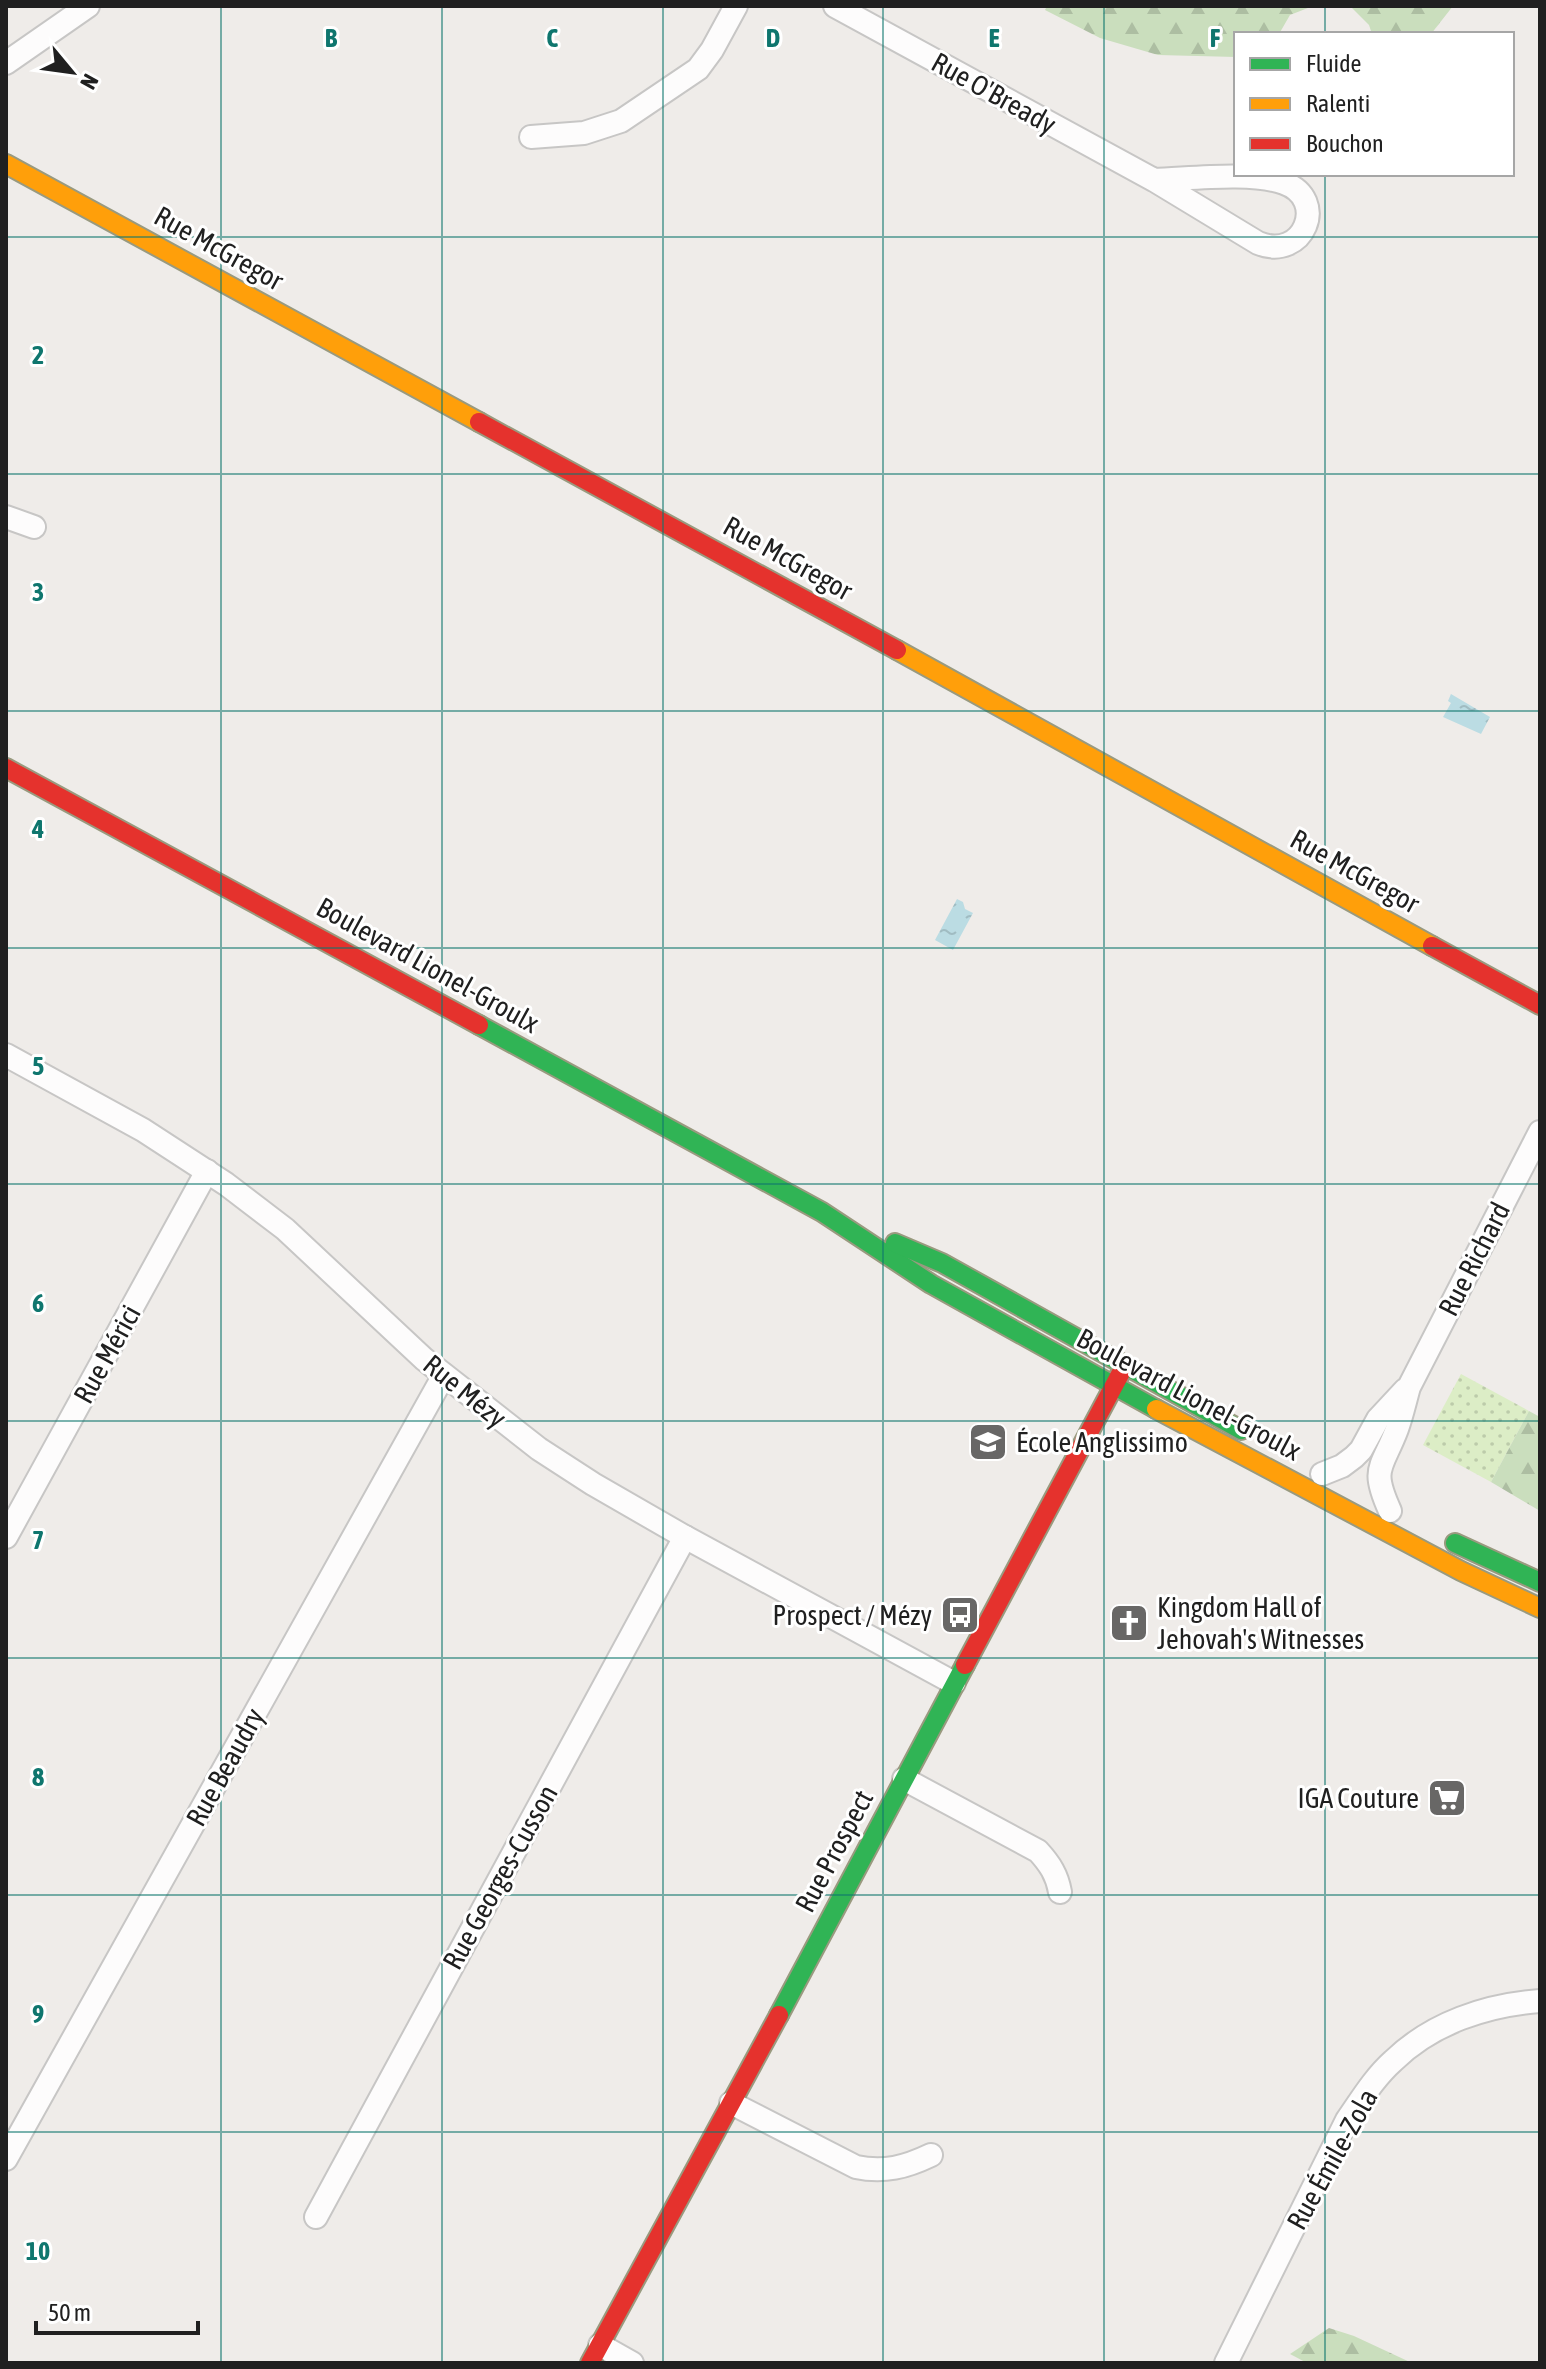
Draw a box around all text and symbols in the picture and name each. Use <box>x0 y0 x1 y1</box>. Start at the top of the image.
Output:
text: B <box>325 23 338 53</box>
text: C <box>546 23 558 53</box>
text: D <box>766 23 780 53</box>
text: E <box>988 23 1000 53</box>
text: F <box>1210 23 1221 53</box>
north arrow <box>32 32 112 112</box>
legend <box>1234 32 1514 176</box>
street label: Rue O'Bready <box>926 46 1062 140</box>
text: Fluide <box>1306 50 1361 77</box>
text: N <box>75 70 104 94</box>
text: Ralenti <box>1306 90 1370 117</box>
text: Bouchon <box>1306 130 1384 157</box>
street label: Rue McGregor <box>149 200 289 297</box>
text: 2 <box>32 340 44 370</box>
street label: Rue McGregor <box>718 510 858 607</box>
text: 3 <box>32 577 44 607</box>
text: 4 <box>31 814 44 844</box>
street label: Rue McGregor <box>1285 823 1425 920</box>
street label: Boulevard Lionel-Groulx <box>311 891 545 1039</box>
text: 5 <box>32 1051 44 1081</box>
street label: Rue Richard <box>1432 1197 1516 1321</box>
text: 6 <box>32 1288 44 1318</box>
street label: Rue Mérici <box>67 1299 147 1409</box>
street label: Boulevard Lionel-Groulx <box>1072 1321 1306 1467</box>
street label: Rue Mézy <box>417 1348 513 1434</box>
school or university icon: École Anglissimo <box>967 1421 1009 1463</box>
place label: École Anglissimo <box>1016 1426 1188 1458</box>
text: 7 <box>32 1525 44 1555</box>
place label: Kingdom Hall of Jehovah's Witnesses <box>1157 1591 1364 1655</box>
bus stop icon: Prospect / Mézy <box>939 1594 981 1636</box>
place label: Prospect / Mézy <box>772 1599 932 1631</box>
church icon: Kingdom Hall of Jehovah's Witnesses <box>1108 1602 1150 1644</box>
street label: Rue Beaudry <box>180 1703 270 1831</box>
text: 8 <box>32 1762 44 1792</box>
supermarket icon: IGA Couture <box>1426 1777 1468 1819</box>
street label: Rue Georges-Cusson <box>436 1779 564 1975</box>
place label: IGA Couture <box>1298 1782 1419 1814</box>
street label: Rue Prospect <box>789 1785 879 1917</box>
text: 9 <box>32 1999 44 2029</box>
street label: Rue Émile-Zola <box>1280 2083 1384 2235</box>
text: 10 <box>26 2236 50 2266</box>
scale bar <box>36 2285 198 2335</box>
text: 50 m <box>48 2299 91 2326</box>

